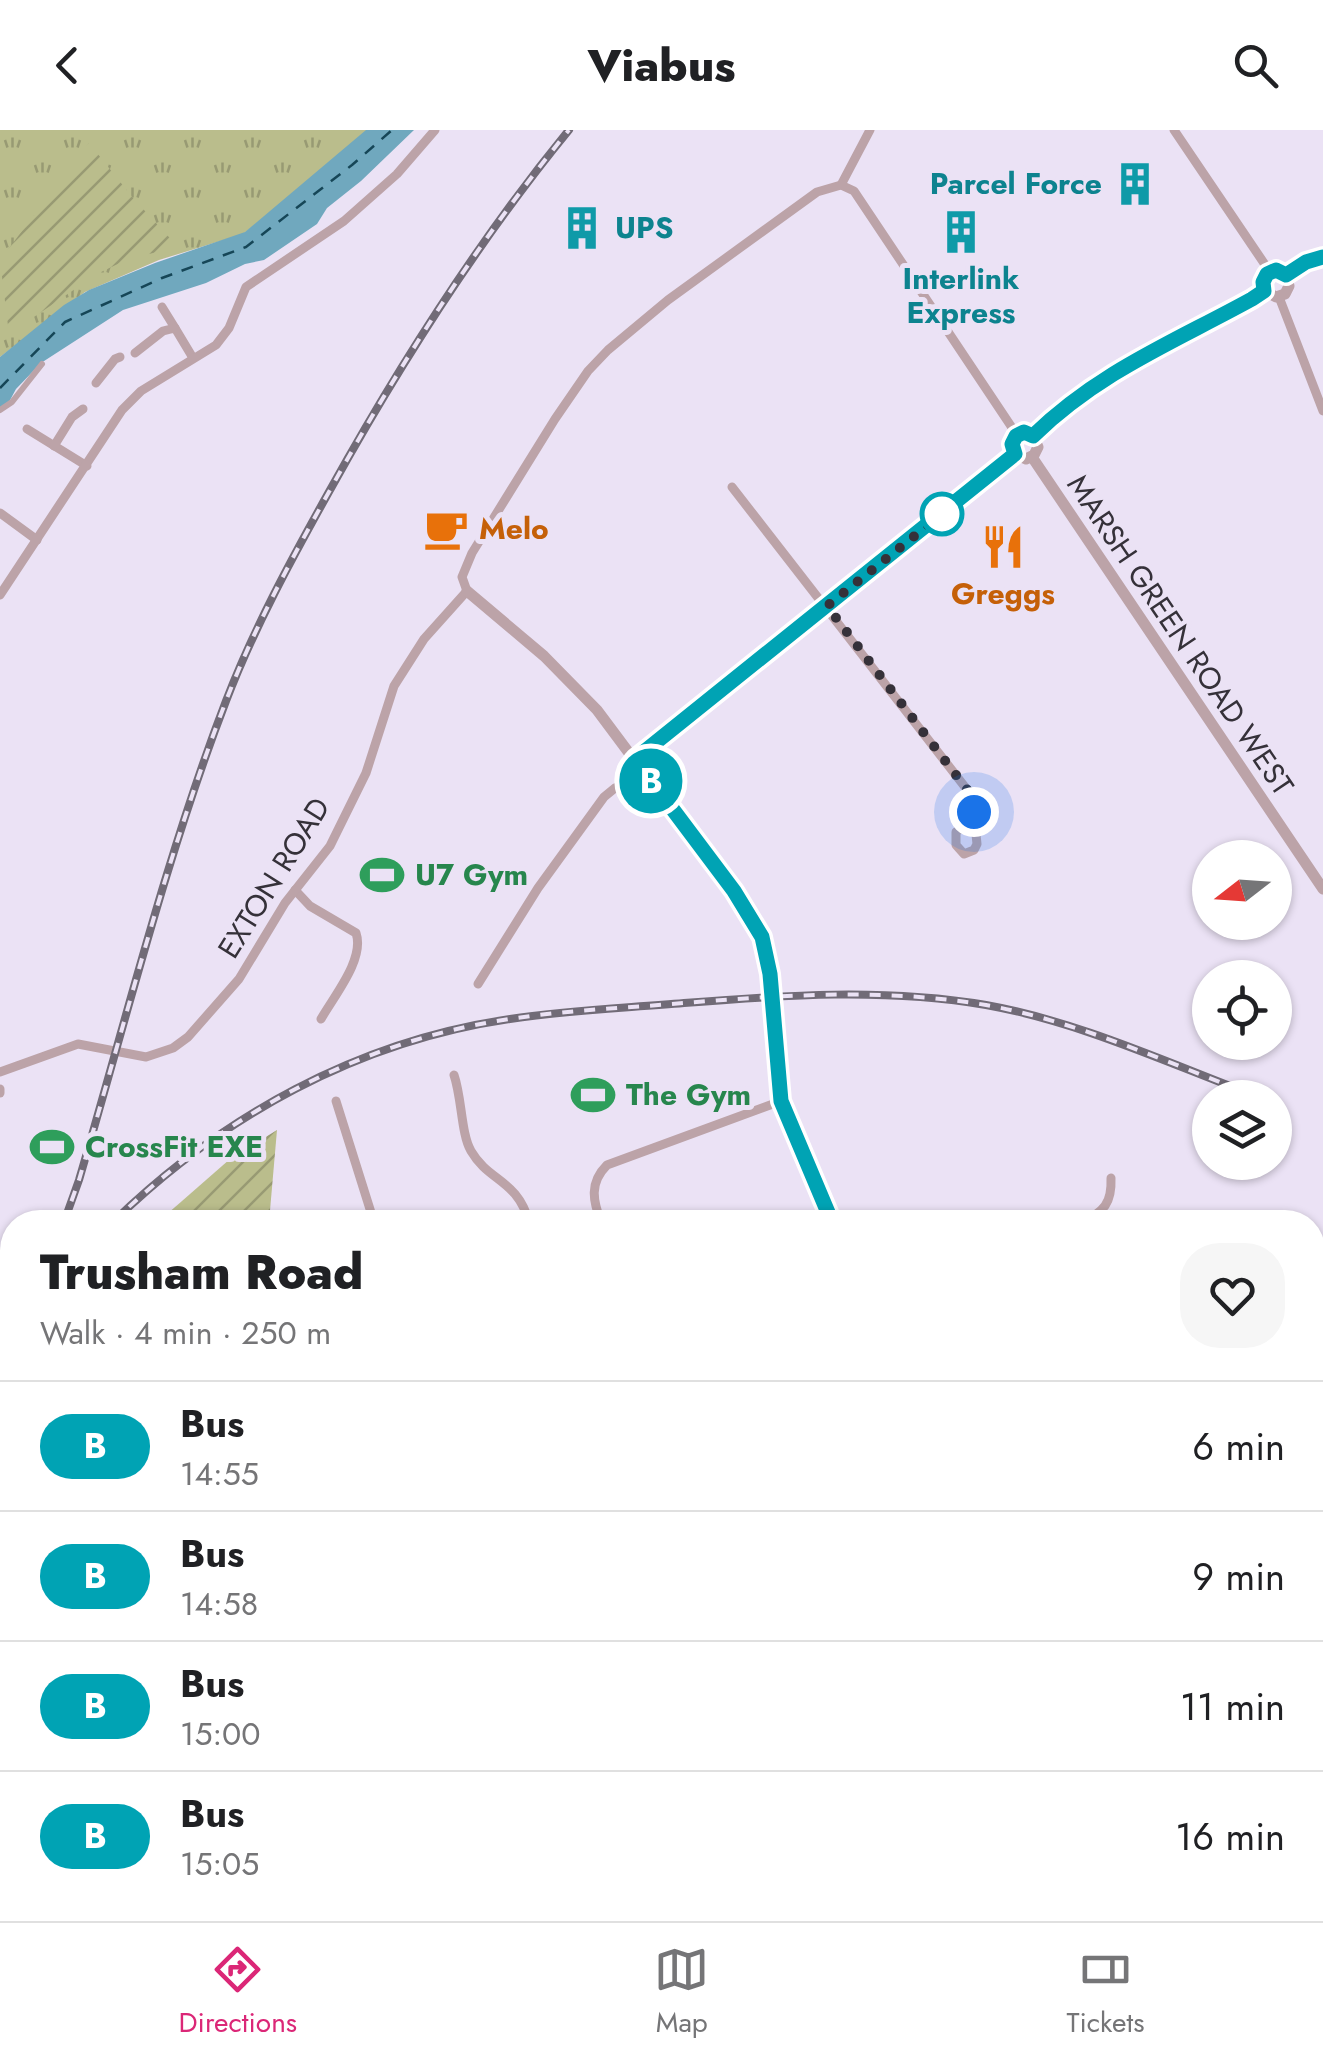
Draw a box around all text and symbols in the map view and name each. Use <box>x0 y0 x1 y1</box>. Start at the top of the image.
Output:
text: Viabus <box>588 33 735 98</box>
icon: back <box>40 38 95 93</box>
icon: search <box>1228 38 1283 93</box>
building icon: Parcel Force <box>1111 160 1159 208</box>
place label: Parcel Force <box>930 162 1102 205</box>
building icon: UPS <box>558 204 606 252</box>
place label: UPS <box>615 206 673 249</box>
building icon: Interlink Express <box>937 208 985 256</box>
place label: Interlink Express <box>903 257 1020 334</box>
street label: MARSH GREEN ROAD WEST <box>1057 466 1304 804</box>
unlabelled marker <box>921 493 963 535</box>
cafe icon: Melo <box>422 505 470 553</box>
place label: Melo <box>479 507 549 550</box>
restaurant icon: Greggs <box>979 523 1027 571</box>
place label: Greggs <box>951 572 1055 615</box>
line badge: B <box>618 748 684 814</box>
text: B <box>639 756 663 806</box>
your location <box>949 787 999 837</box>
street label: EXTON ROAD <box>207 789 340 966</box>
north arrow <box>1192 840 1292 940</box>
map controls <box>1192 840 1292 1180</box>
sports icon: U7 Gym <box>358 851 406 899</box>
place label: U7 Gym <box>415 853 528 896</box>
button: locate <box>1192 960 1292 1060</box>
sports icon: The Gym <box>569 1071 617 1119</box>
place label: The Gym <box>626 1073 751 1116</box>
button: layers <box>1192 1080 1292 1180</box>
sports icon: CrossFit EXE <box>28 1123 76 1171</box>
place label: CrossFit EXE <box>85 1125 263 1168</box>
text: Trusham Road <box>40 1238 363 1307</box>
button: heart <box>1180 1243 1285 1348</box>
text: Walk · 4 min · 250 m <box>40 1310 331 1356</box>
text: Bus <box>180 1396 244 1451</box>
text: 6 min <box>1192 1419 1285 1474</box>
text: B <box>83 1421 107 1471</box>
text: 14:55 <box>180 1451 259 1497</box>
text: Bus <box>180 1526 244 1581</box>
text: 9 min <box>1192 1549 1285 1604</box>
text: B <box>83 1551 107 1601</box>
text: 14:58 <box>180 1581 258 1627</box>
text: Bus <box>180 1656 244 1711</box>
text: 11 min <box>1180 1679 1285 1734</box>
text: B <box>83 1681 107 1731</box>
text: 15:00 <box>180 1711 260 1757</box>
text: Bus <box>180 1786 244 1841</box>
text: 16 min <box>1175 1809 1285 1864</box>
text: B <box>83 1811 107 1861</box>
text: 15:05 <box>180 1841 259 1887</box>
tab: Directions <box>179 1942 297 2043</box>
tab: Map <box>654 1942 709 2043</box>
tab: Tickets <box>1066 1942 1144 2043</box>

